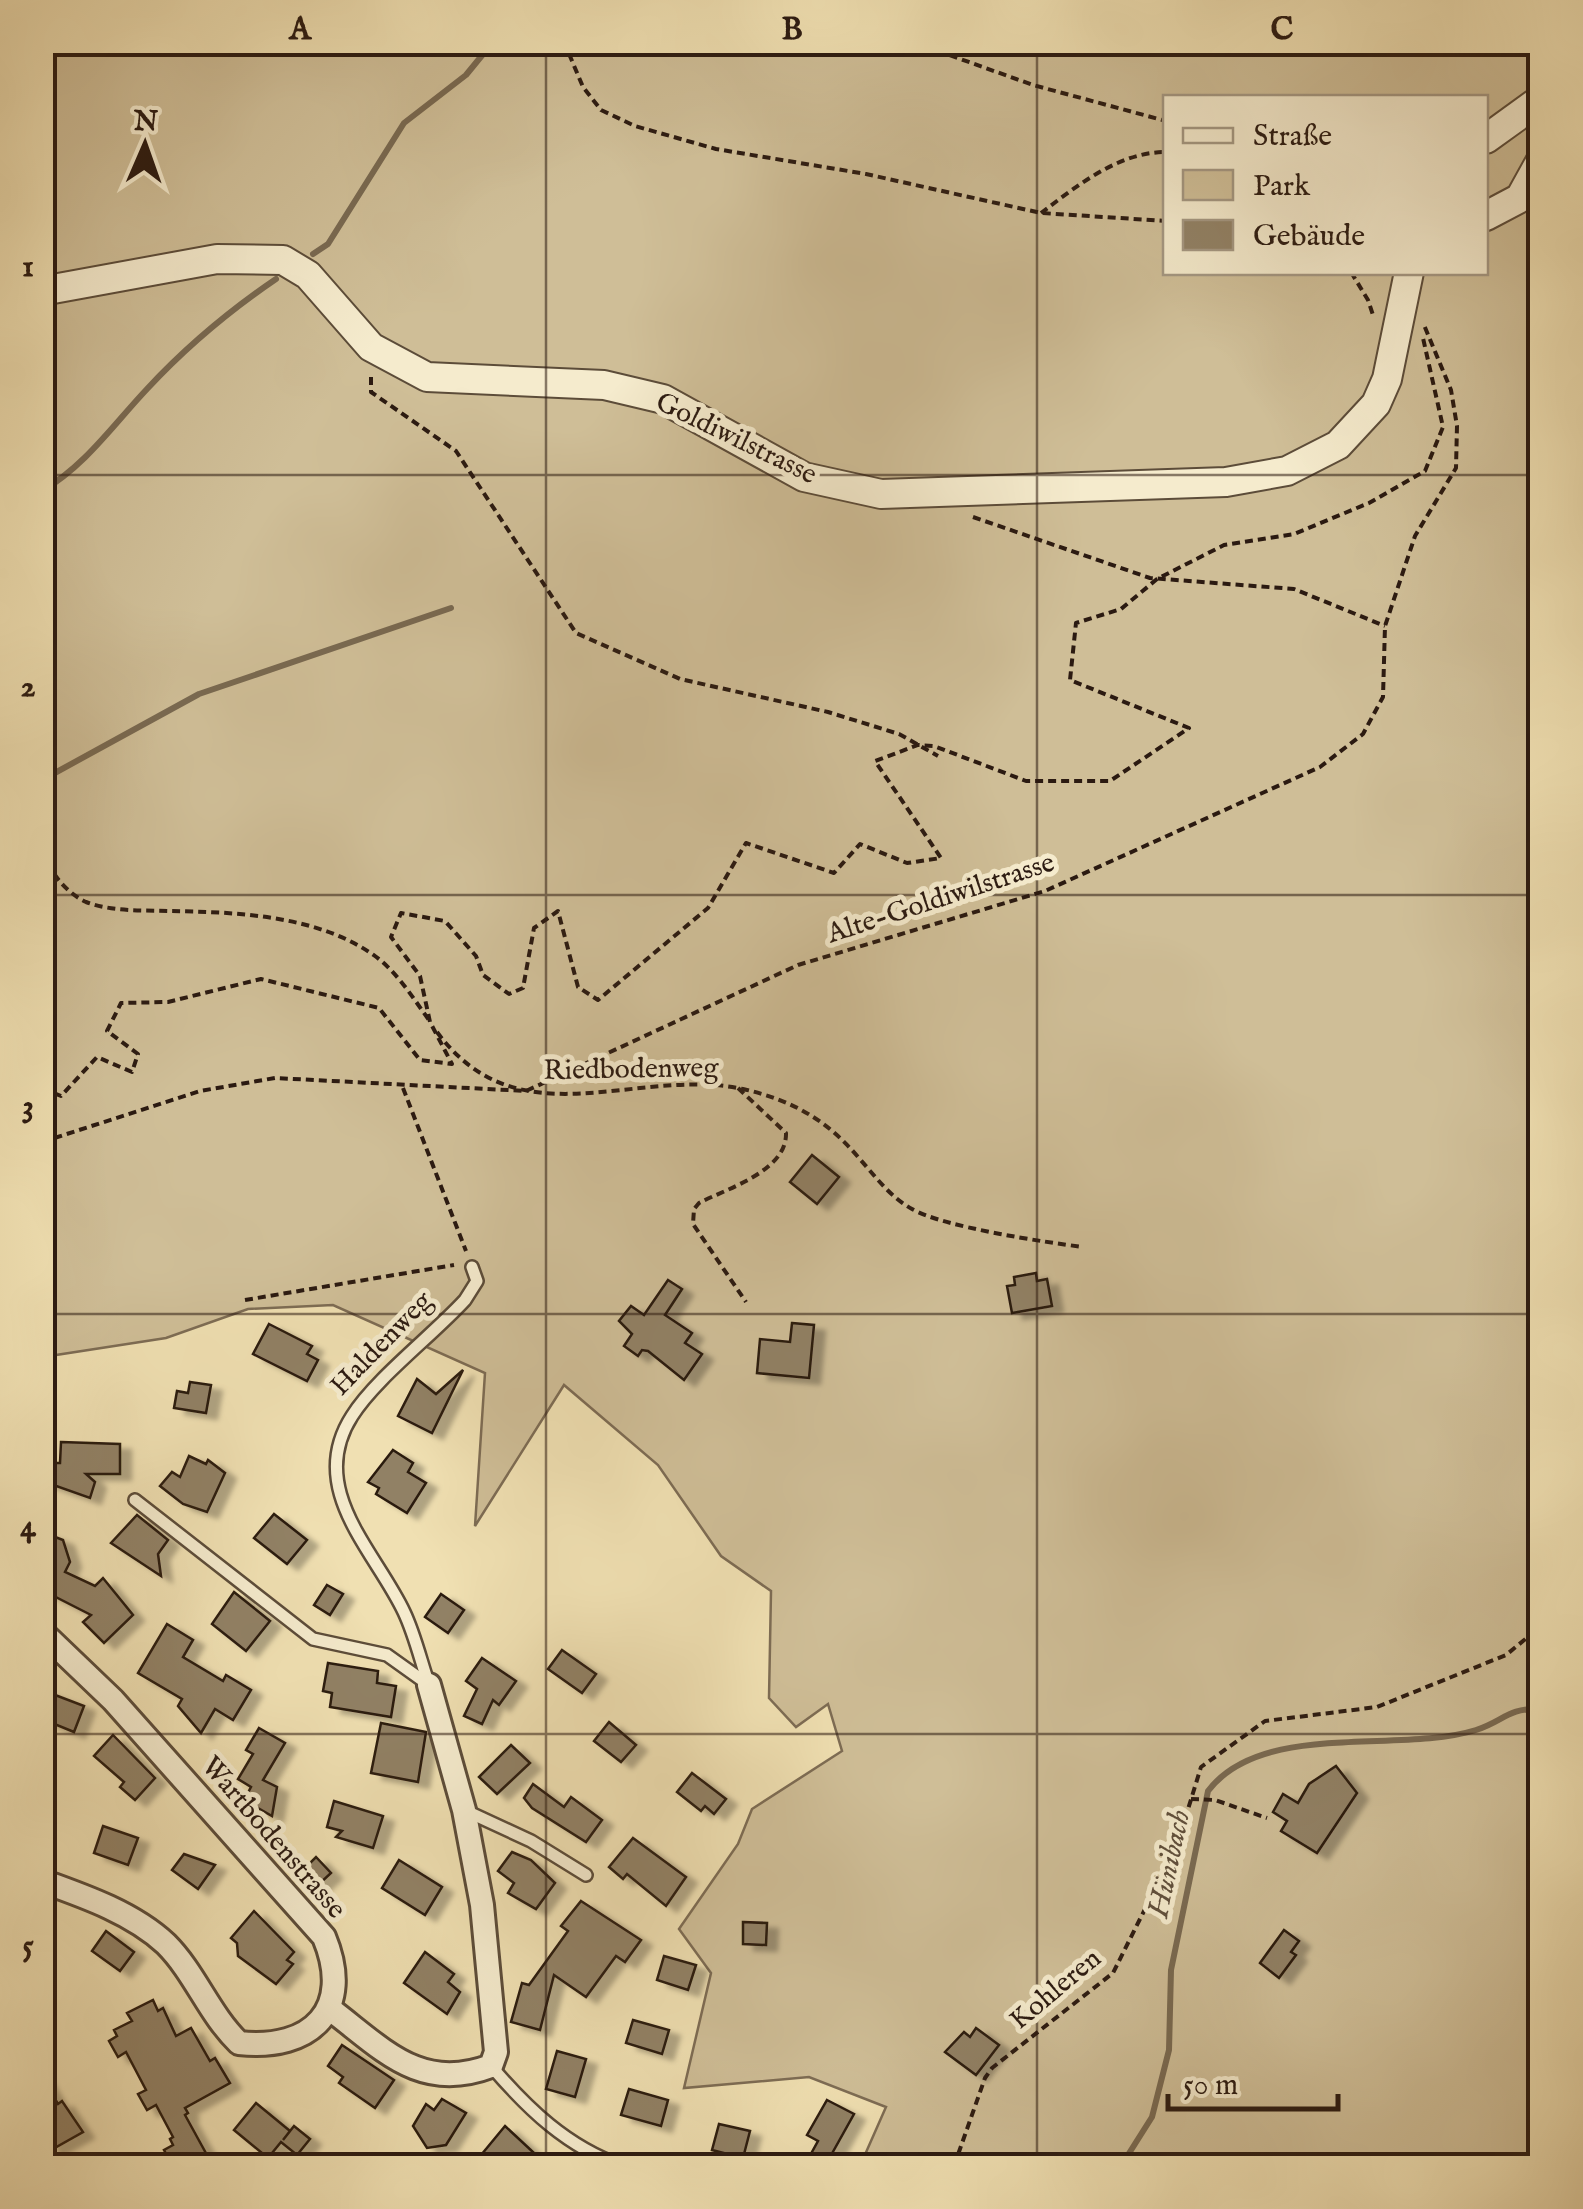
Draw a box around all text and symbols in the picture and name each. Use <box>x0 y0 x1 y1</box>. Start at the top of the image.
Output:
text: A <box>287 10 312 51</box>
text: B <box>781 10 803 51</box>
text: C <box>1271 10 1294 51</box>
north arrow <box>95 95 195 195</box>
legend <box>1163 95 1488 275</box>
text: N <box>132 105 159 140</box>
text: Straße <box>1253 118 1332 156</box>
text: Park <box>1253 168 1311 206</box>
text: Gebäude <box>1253 218 1365 256</box>
text: 1 <box>22 247 34 288</box>
street label: Goldiwilstrasse <box>650 385 822 493</box>
text: 2 <box>20 667 36 708</box>
street label: Alte-Goldiwilstrasse <box>822 846 1059 953</box>
street label: Riedbodenweg <box>543 1051 720 1089</box>
text: 3 <box>22 1087 34 1128</box>
street label: Haldenweg <box>323 1284 441 1404</box>
text: 4 <box>20 1507 36 1548</box>
street label: Wartbodenstrasse <box>193 1750 353 1927</box>
water label: Hünibach <box>1140 1807 1200 1922</box>
text: 5 <box>22 1926 34 1967</box>
street label: Kohleren <box>1003 1942 1109 2038</box>
scale bar <box>1168 2049 1338 2111</box>
text: 50 m <box>1183 2067 1238 2105</box>

